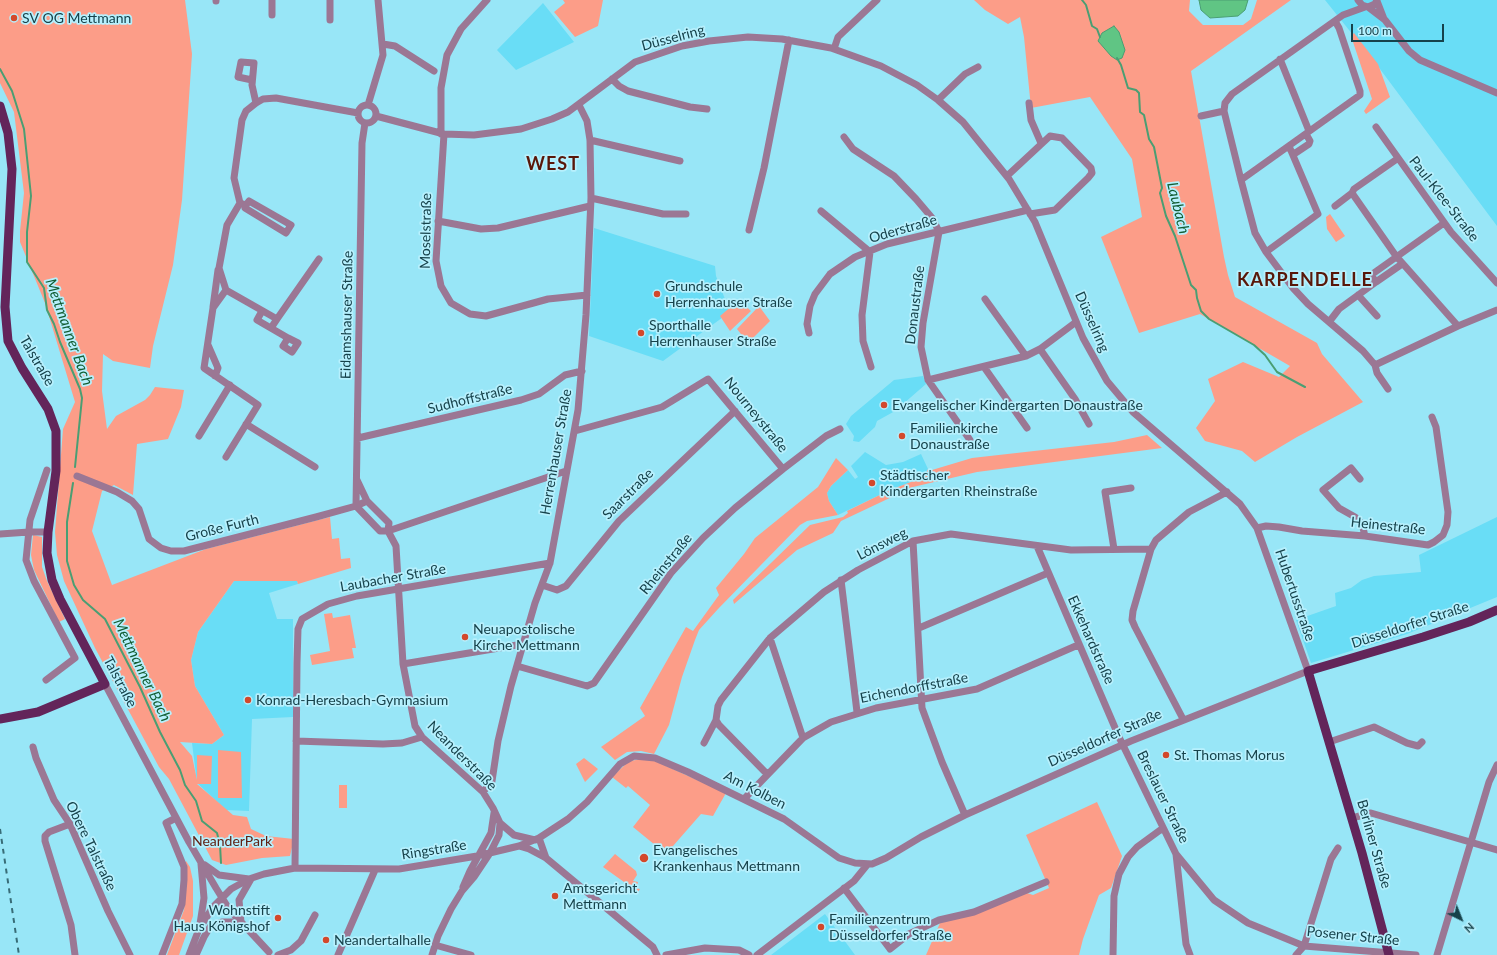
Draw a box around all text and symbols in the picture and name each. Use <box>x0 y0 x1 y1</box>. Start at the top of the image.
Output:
place label: SV OG Mettmann <box>22 10 131 26</box>
marker: SV OG Mettmann <box>9 13 19 23</box>
scale bar <box>1353 16 1446 42</box>
street label: Düsselring <box>640 22 706 54</box>
text: 100 m <box>1358 23 1392 38</box>
district label: WEST <box>526 153 580 175</box>
street label: Paul-Klee-Straße <box>1405 153 1483 245</box>
water label: Laubach <box>1163 180 1193 236</box>
street label: Moselstraße <box>417 193 435 269</box>
street label: Oderstraße <box>867 211 939 247</box>
street label: Eidamshauser Straße <box>337 251 357 379</box>
street label: Donaustraße <box>902 264 928 346</box>
district label: KARPENDELLE <box>1237 269 1373 291</box>
water label: Mettmanner Bach <box>41 276 97 388</box>
place label: Grundschule Herrenhauser Straße <box>665 278 792 310</box>
marker: Grundschule Herrenhauser Straße <box>652 289 662 299</box>
street label: Düsselring <box>1071 289 1113 355</box>
place label: Sporthalle Herrenhauser Straße <box>649 317 776 350</box>
marker: Sporthalle Herrenhauser Straße <box>636 328 646 338</box>
street label: Talstraße <box>16 333 58 389</box>
street label: Nourneystraße <box>721 374 791 456</box>
street label: Sudhoffstraße <box>426 380 514 418</box>
street label: Herrenhauser Straße <box>537 388 575 516</box>
place label: Evangelischer Kindergarten Donaustraße <box>892 397 1143 413</box>
marker: Evangelischer Kindergarten Donaustraße <box>879 400 889 410</box>
place label: Familienkirche Donaustraße <box>910 420 998 452</box>
marker: Familienkirche Donaustraße <box>897 431 907 441</box>
street label: Saarstraße <box>599 465 657 523</box>
place label: Städtischer Kindergarten Rheinstraße <box>880 467 1037 500</box>
marker: Städtischer Kindergarten Rheinstraße <box>867 478 877 488</box>
street label: Große Furth <box>184 511 260 545</box>
street label: Heinestraße <box>1350 514 1426 538</box>
street label: Lönsweg <box>854 524 910 564</box>
street label: Rheinstraße <box>636 530 696 598</box>
street label: Hubertusstraße <box>1271 547 1319 643</box>
street label: Laubacher Straße <box>339 560 447 596</box>
street label: Ekkehardstraße <box>1064 593 1118 687</box>
street label: Düsseldorfer Straße <box>1349 598 1471 652</box>
water label: Mettmanner Bach <box>109 616 175 724</box>
place label: Neuapostolische Kirche Mettmann <box>473 621 580 654</box>
marker: Neuapostolische Kirche Mettmann <box>460 632 470 642</box>
street label: Talstraße <box>100 654 140 710</box>
street label: Eichendorffstraße <box>858 669 970 707</box>
place label: Konrad-Heresbach-Gymnasium <box>256 692 448 708</box>
marker: Konrad-Heresbach-Gymnasium <box>243 695 253 705</box>
street label: Düsseldorfer Straße <box>1046 705 1164 771</box>
street label: Neanderstraße <box>424 718 500 794</box>
place label: St. Thomas Morus <box>1174 747 1285 763</box>
street label: Breslauer Straße <box>1133 748 1193 846</box>
marker: St. Thomas Morus <box>1161 750 1171 760</box>
street label: Am Kolben <box>721 767 789 813</box>
street label: Obere Talstraße <box>62 798 120 894</box>
street label: Berliner Straße <box>1353 798 1395 890</box>
park label: NeanderPark <box>192 833 272 849</box>
street label: Ringstraße <box>400 837 468 863</box>
place label: Evangelisches Krankenhaus Mettmann <box>653 842 800 874</box>
marker: Evangelisches Krankenhaus Mettmann <box>638 852 650 864</box>
place label: Amtsgericht Mettmann <box>563 880 637 912</box>
marker: Amtsgericht Mettmann <box>550 891 560 901</box>
north arrow <box>1441 899 1481 939</box>
place label: Wohnstift Haus Königshof <box>173 902 270 934</box>
place label: Familienzentrum Düsseldorfer Straße <box>829 911 952 944</box>
marker: Wohnstift Haus Königshof <box>273 913 283 923</box>
text: N <box>1462 920 1477 936</box>
marker: Familienzentrum Düsseldorfer Straße <box>816 922 826 932</box>
street label: Posener Straße <box>1306 923 1400 949</box>
place label: Neandertalhalle <box>334 932 431 948</box>
marker: Neandertalhalle <box>321 935 331 945</box>

